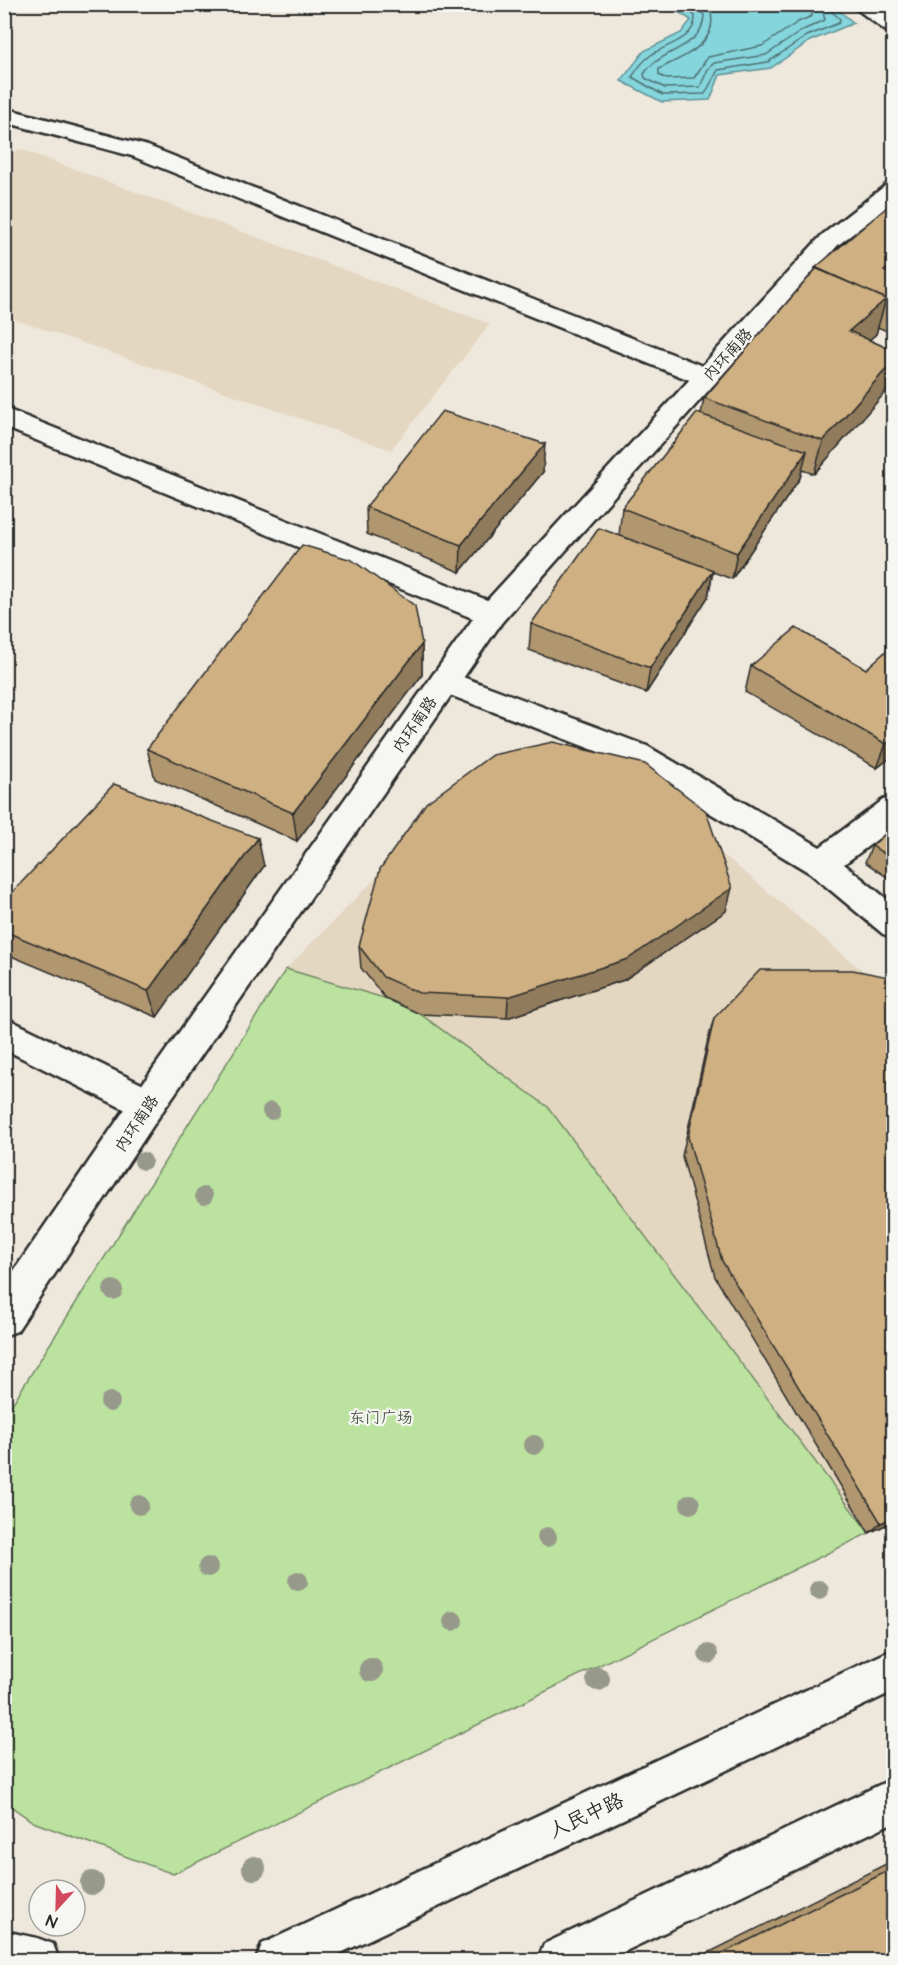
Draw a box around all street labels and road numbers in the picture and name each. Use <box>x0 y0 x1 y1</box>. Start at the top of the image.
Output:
street label: 内环南路 <box>698 324 757 386</box>
street label: 内环南路 <box>387 692 442 757</box>
street label: 内环南路 <box>110 1091 164 1156</box>
street label: 人民中路 <box>544 1786 629 1845</box>

